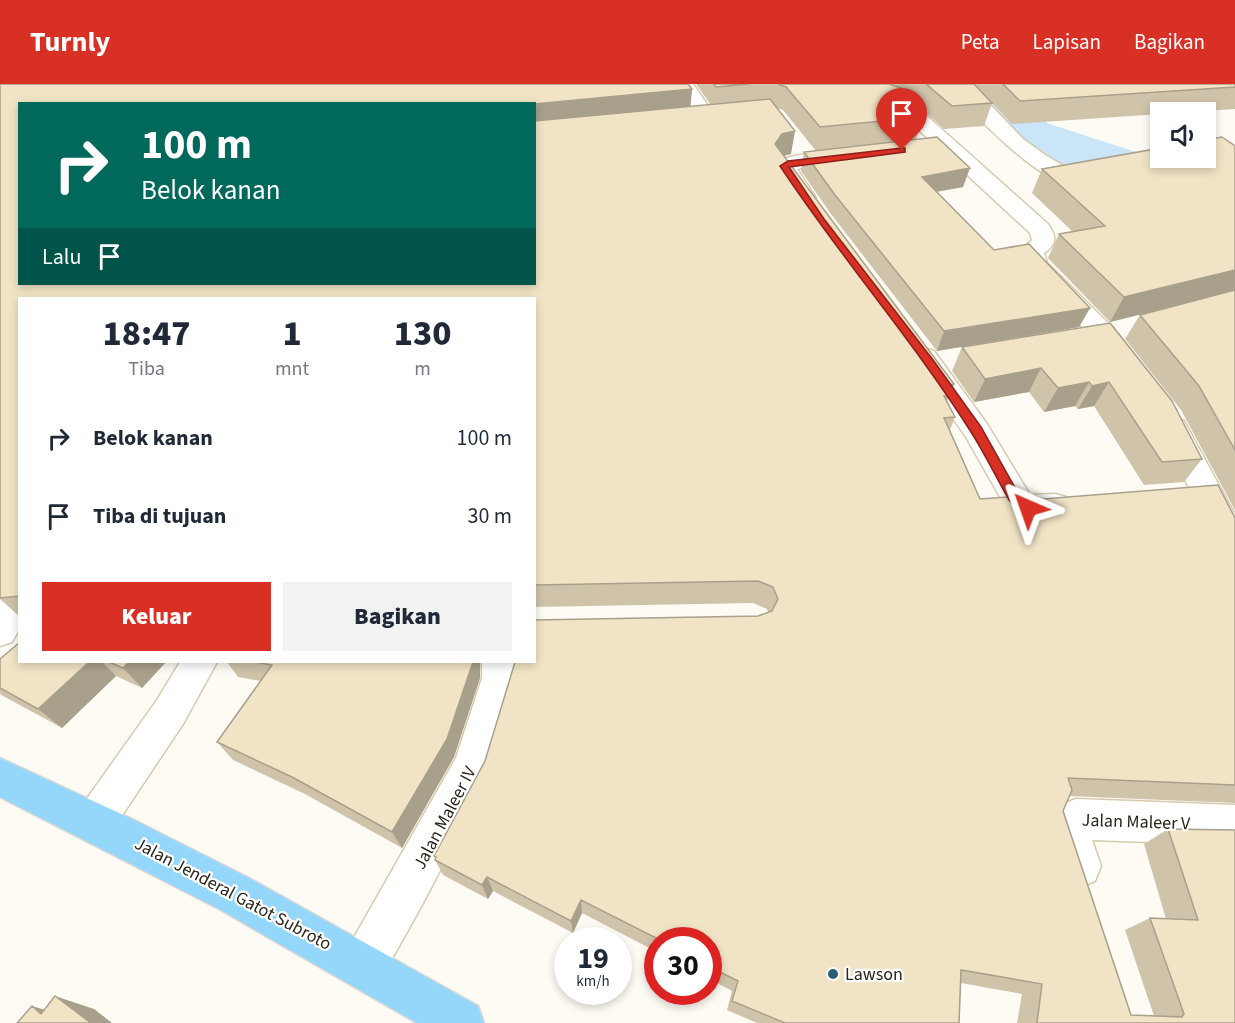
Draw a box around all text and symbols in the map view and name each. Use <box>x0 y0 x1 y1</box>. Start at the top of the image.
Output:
text: Turnly <box>30 22 110 62</box>
text: Peta <box>961 27 1000 57</box>
text: Lapisan <box>1033 27 1101 57</box>
text: Bagikan <box>1134 27 1205 57</box>
pin <box>876 88 927 150</box>
icon: arrive <box>885 97 918 130</box>
map controls <box>1150 102 1216 168</box>
button: sound <box>1150 102 1216 168</box>
text: 100 m <box>141 115 252 175</box>
icon: right <box>42 126 120 204</box>
text: Belok kanan <box>141 171 280 210</box>
icon: arrive <box>93 240 126 273</box>
text: Lalu <box>42 241 81 273</box>
text: 18:47 <box>102 308 191 359</box>
text: 1 <box>283 308 302 359</box>
text: 130 <box>394 308 451 359</box>
text: Tiba <box>128 355 165 383</box>
text: mnt <box>275 355 309 383</box>
text: m <box>414 355 431 383</box>
icon: right <box>42 422 75 455</box>
text: Belok kanan <box>93 422 213 454</box>
text: 100 m <box>457 422 512 454</box>
position arrow <box>996 476 1060 540</box>
icon: arrive <box>42 500 75 533</box>
text: Tiba di tujuan <box>93 500 226 532</box>
text: 30 m <box>467 500 512 532</box>
button: Keluar <box>42 582 271 651</box>
button: Bagikan <box>283 582 512 651</box>
street label: Jalan Maleer IV <box>407 761 483 874</box>
street label: Jalan Maleer V <box>1081 808 1191 836</box>
street label: Jalan Jenderal Gatot Subroto <box>130 831 336 957</box>
speed limit sign: 30 <box>644 927 722 1005</box>
text: 19 <box>577 937 609 980</box>
place label: Lawson <box>845 962 903 987</box>
marker: Lawson <box>826 967 840 981</box>
text: km/h <box>576 971 610 992</box>

